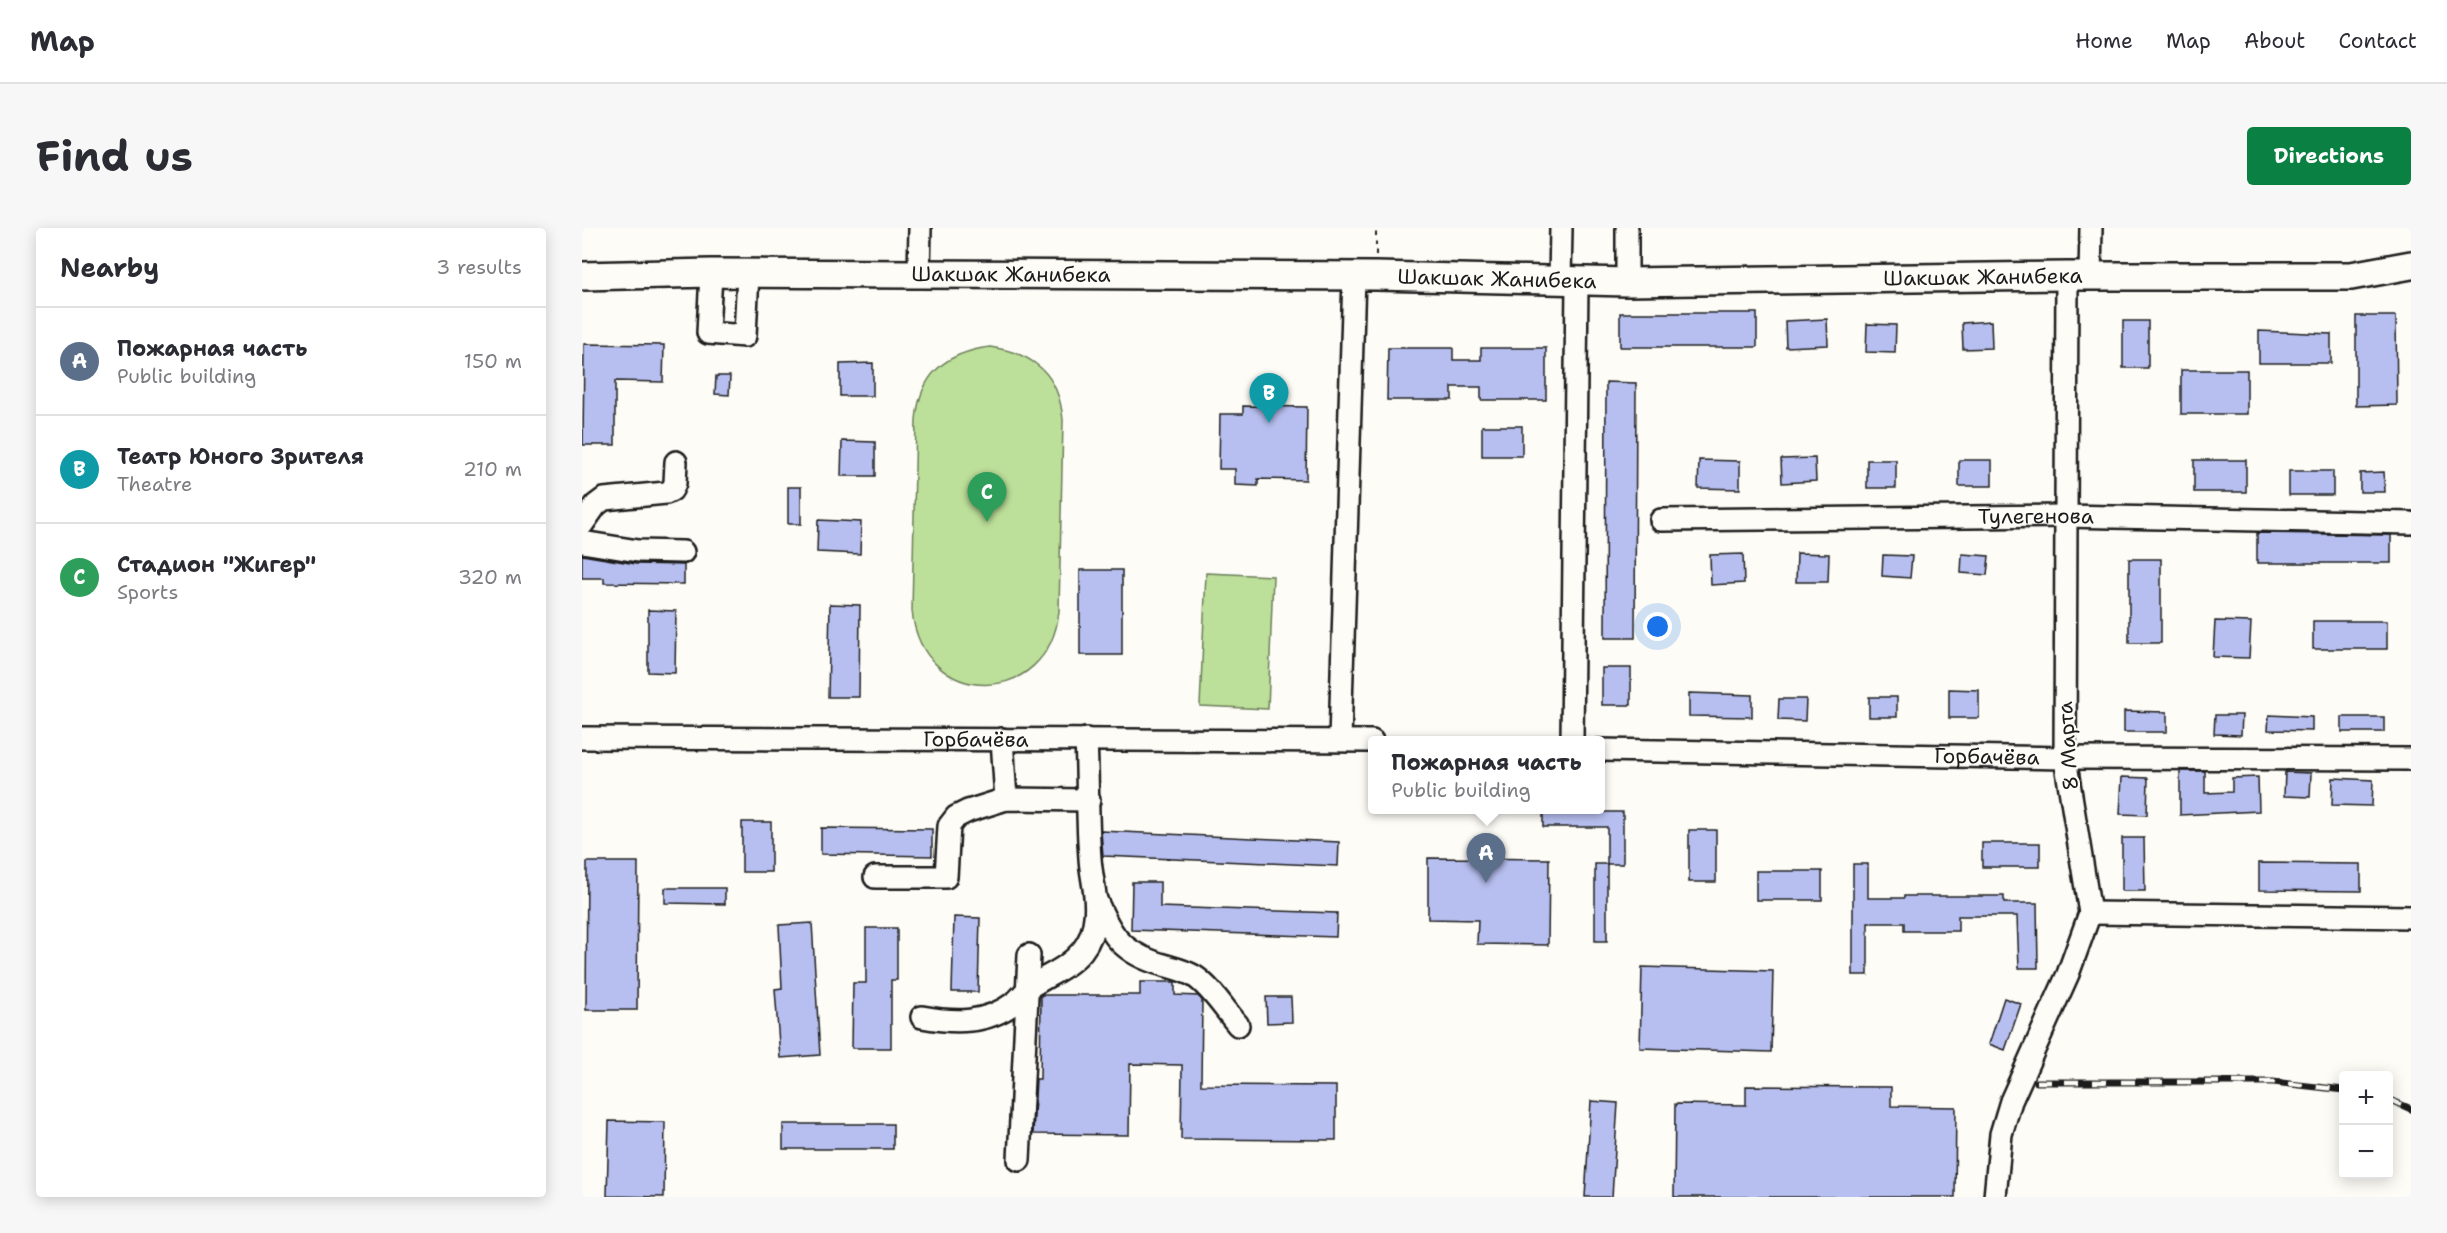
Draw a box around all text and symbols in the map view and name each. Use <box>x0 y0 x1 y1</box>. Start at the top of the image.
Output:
text: Map <box>30 22 95 60</box>
text: Home <box>2075 27 2133 55</box>
text: Map <box>2166 27 2211 55</box>
text: About <box>2244 27 2305 55</box>
text: Contact <box>2338 27 2417 55</box>
button: Directions <box>2247 127 2411 185</box>
text: Find us <box>36 128 193 184</box>
text: Nearby <box>60 250 159 285</box>
text: 3 results <box>436 254 522 280</box>
street label: Шакшак Жанибека <box>911 260 1111 289</box>
street label: Шакшак Жанибека <box>1883 262 2082 293</box>
street label: Шакшак Жанибека <box>1397 263 1597 295</box>
text: Пожарная часть <box>117 334 307 363</box>
text: A <box>72 348 87 374</box>
text: 150 m <box>464 348 522 374</box>
text: Public building <box>117 363 256 389</box>
pin: B <box>1250 374 1288 423</box>
text: Театр Юного Зрителя <box>117 442 364 471</box>
text: B <box>73 456 86 482</box>
text: 210 m <box>463 456 522 482</box>
text: Theatre <box>117 471 192 497</box>
pin: C <box>968 472 1006 522</box>
street label: Тулегенова <box>1978 502 2094 531</box>
text: Стадион "Жигер" <box>117 550 316 579</box>
text: C <box>73 564 86 590</box>
text: 320 m <box>458 564 522 590</box>
text: Sports <box>117 579 178 605</box>
your location <box>1643 612 1672 641</box>
street label: 8 Марта <box>2051 700 2085 792</box>
street label: Горбачёва <box>923 725 1029 754</box>
popup <box>1368 736 1605 814</box>
street label: Горбачёва <box>1934 742 2040 772</box>
text: Пожарная часть <box>1391 748 1582 777</box>
text: Public building <box>1391 777 1531 803</box>
pin: A <box>1466 834 1506 883</box>
map controls <box>2339 1071 2393 1179</box>
button: + <box>2339 1071 2393 1125</box>
button: − <box>2339 1125 2393 1179</box>

